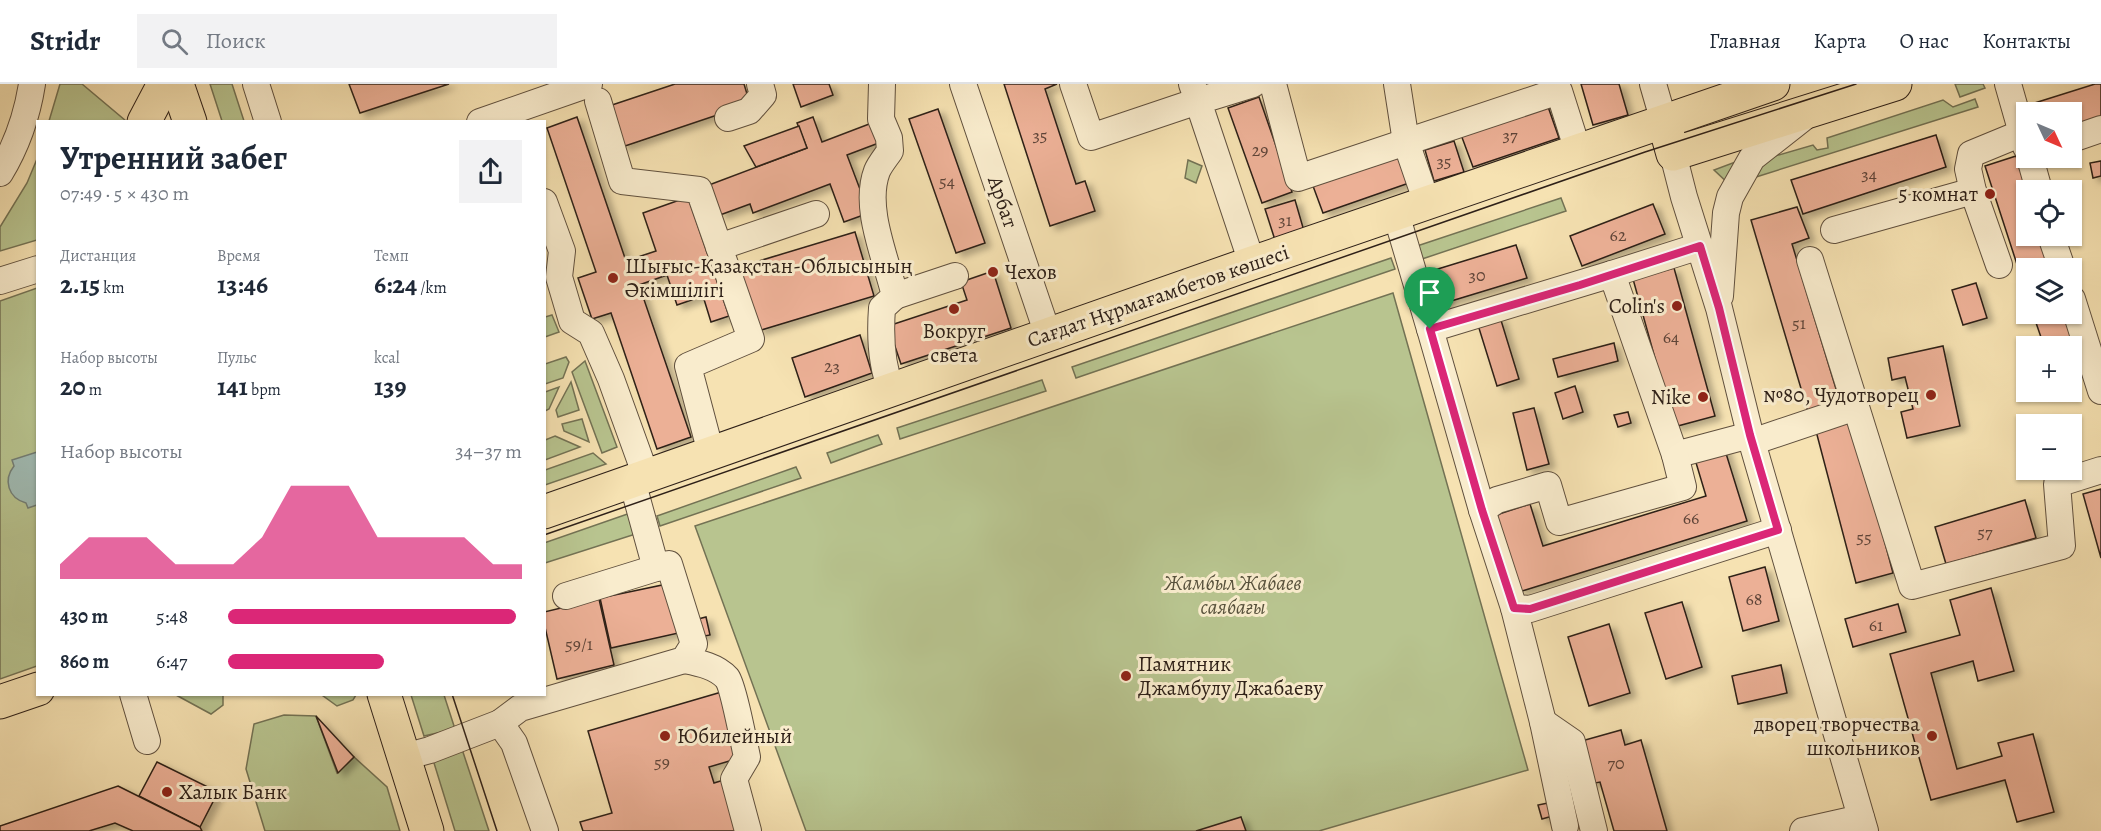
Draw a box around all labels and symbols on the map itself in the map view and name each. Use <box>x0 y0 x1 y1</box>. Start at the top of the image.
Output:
north arrow <box>2016 102 2082 168</box>
house number: 35 <box>1032 123 1048 147</box>
house number: 37 <box>1502 123 1518 147</box>
house number: 29 <box>1252 138 1268 162</box>
house number: 35 <box>1436 149 1452 173</box>
house number: 34 <box>1861 162 1877 186</box>
house number: 54 <box>939 169 955 193</box>
street label: Арбат <box>981 171 1025 232</box>
place label: 5 комнат <box>1898 180 1978 208</box>
marker: 5 комнат <box>1983 187 1997 201</box>
house number: 31 <box>1278 208 1292 232</box>
house number: 62 <box>1610 223 1627 247</box>
street label: Сағдат Нұрмағамбетов көшесі <box>1023 238 1293 354</box>
place label: Шығыс-Қазақстан-Облысының Әкімшілігі <box>625 252 913 304</box>
place label: Чехов <box>1005 258 1057 286</box>
house number: 30 <box>1468 263 1486 287</box>
marker: Чехов <box>986 265 1000 279</box>
pin <box>1404 267 1455 329</box>
marker: Шығыс-Қазақстан-Облысының Әкімшілігі <box>606 271 620 285</box>
place label: Colin's <box>1609 292 1665 320</box>
marker: Colin's <box>1670 299 1684 313</box>
marker: Вокруг света <box>947 302 961 316</box>
house number: 51 <box>1792 311 1806 335</box>
place label: Вокруг света <box>923 317 986 369</box>
house number: 64 <box>1663 325 1679 349</box>
house number: 23 <box>824 354 840 378</box>
place label: №80, Чудотворец <box>1763 381 1919 409</box>
place label: Nike <box>1651 383 1691 411</box>
marker: №80, Чудотворец <box>1924 388 1938 402</box>
marker: Nike <box>1696 390 1710 404</box>
house number: 66 <box>1683 506 1699 530</box>
house number: 57 <box>1977 520 1993 544</box>
house number: 55 <box>1856 525 1872 549</box>
park label: Жамбыл Жабаев саябағы <box>1163 569 1302 621</box>
house number: 68 <box>1745 587 1763 611</box>
house number: 61 <box>1869 613 1883 637</box>
house number: 59/1 <box>565 632 593 656</box>
place label: Памятник Джамбулу Джабаеву <box>1138 650 1324 702</box>
marker: Памятник Джамбулу Джабаеву <box>1119 669 1133 683</box>
place label: дворец творчества школьников <box>1753 710 1920 762</box>
place label: Юбилейный <box>677 722 792 750</box>
marker: Юбилейный <box>658 729 672 743</box>
marker: дворец творчества школьников <box>1925 729 1939 743</box>
house number: 59 <box>654 750 670 774</box>
house number: 70 <box>1607 751 1625 775</box>
place label: Халык Банк <box>179 778 287 806</box>
marker: Халык Банк <box>160 785 174 799</box>

